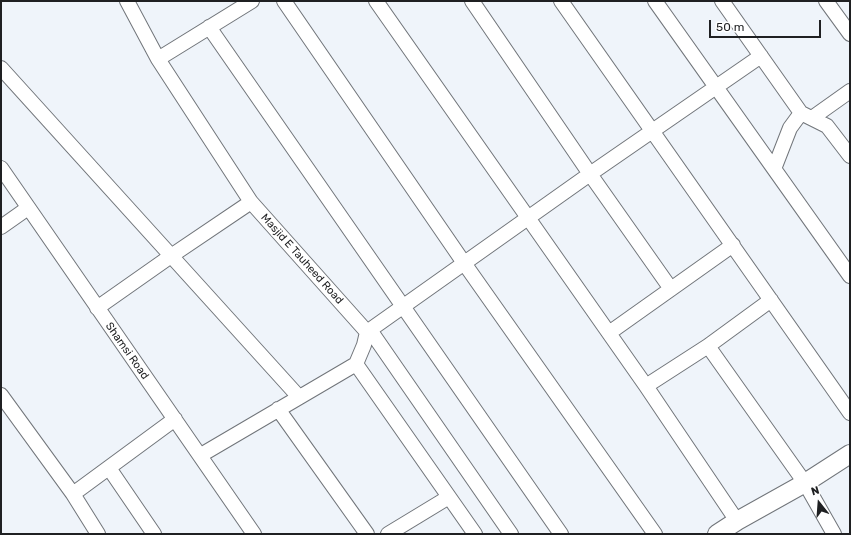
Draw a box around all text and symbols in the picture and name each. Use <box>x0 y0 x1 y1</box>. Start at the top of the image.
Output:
scale bar <box>711 12 823 38</box>
text: 50 m <box>716 20 744 34</box>
street label: Masjid E Tauheed Road <box>258 211 346 307</box>
street label: Shamsi Road <box>103 320 151 382</box>
north arrow <box>799 483 839 523</box>
text: N <box>810 484 821 498</box>

